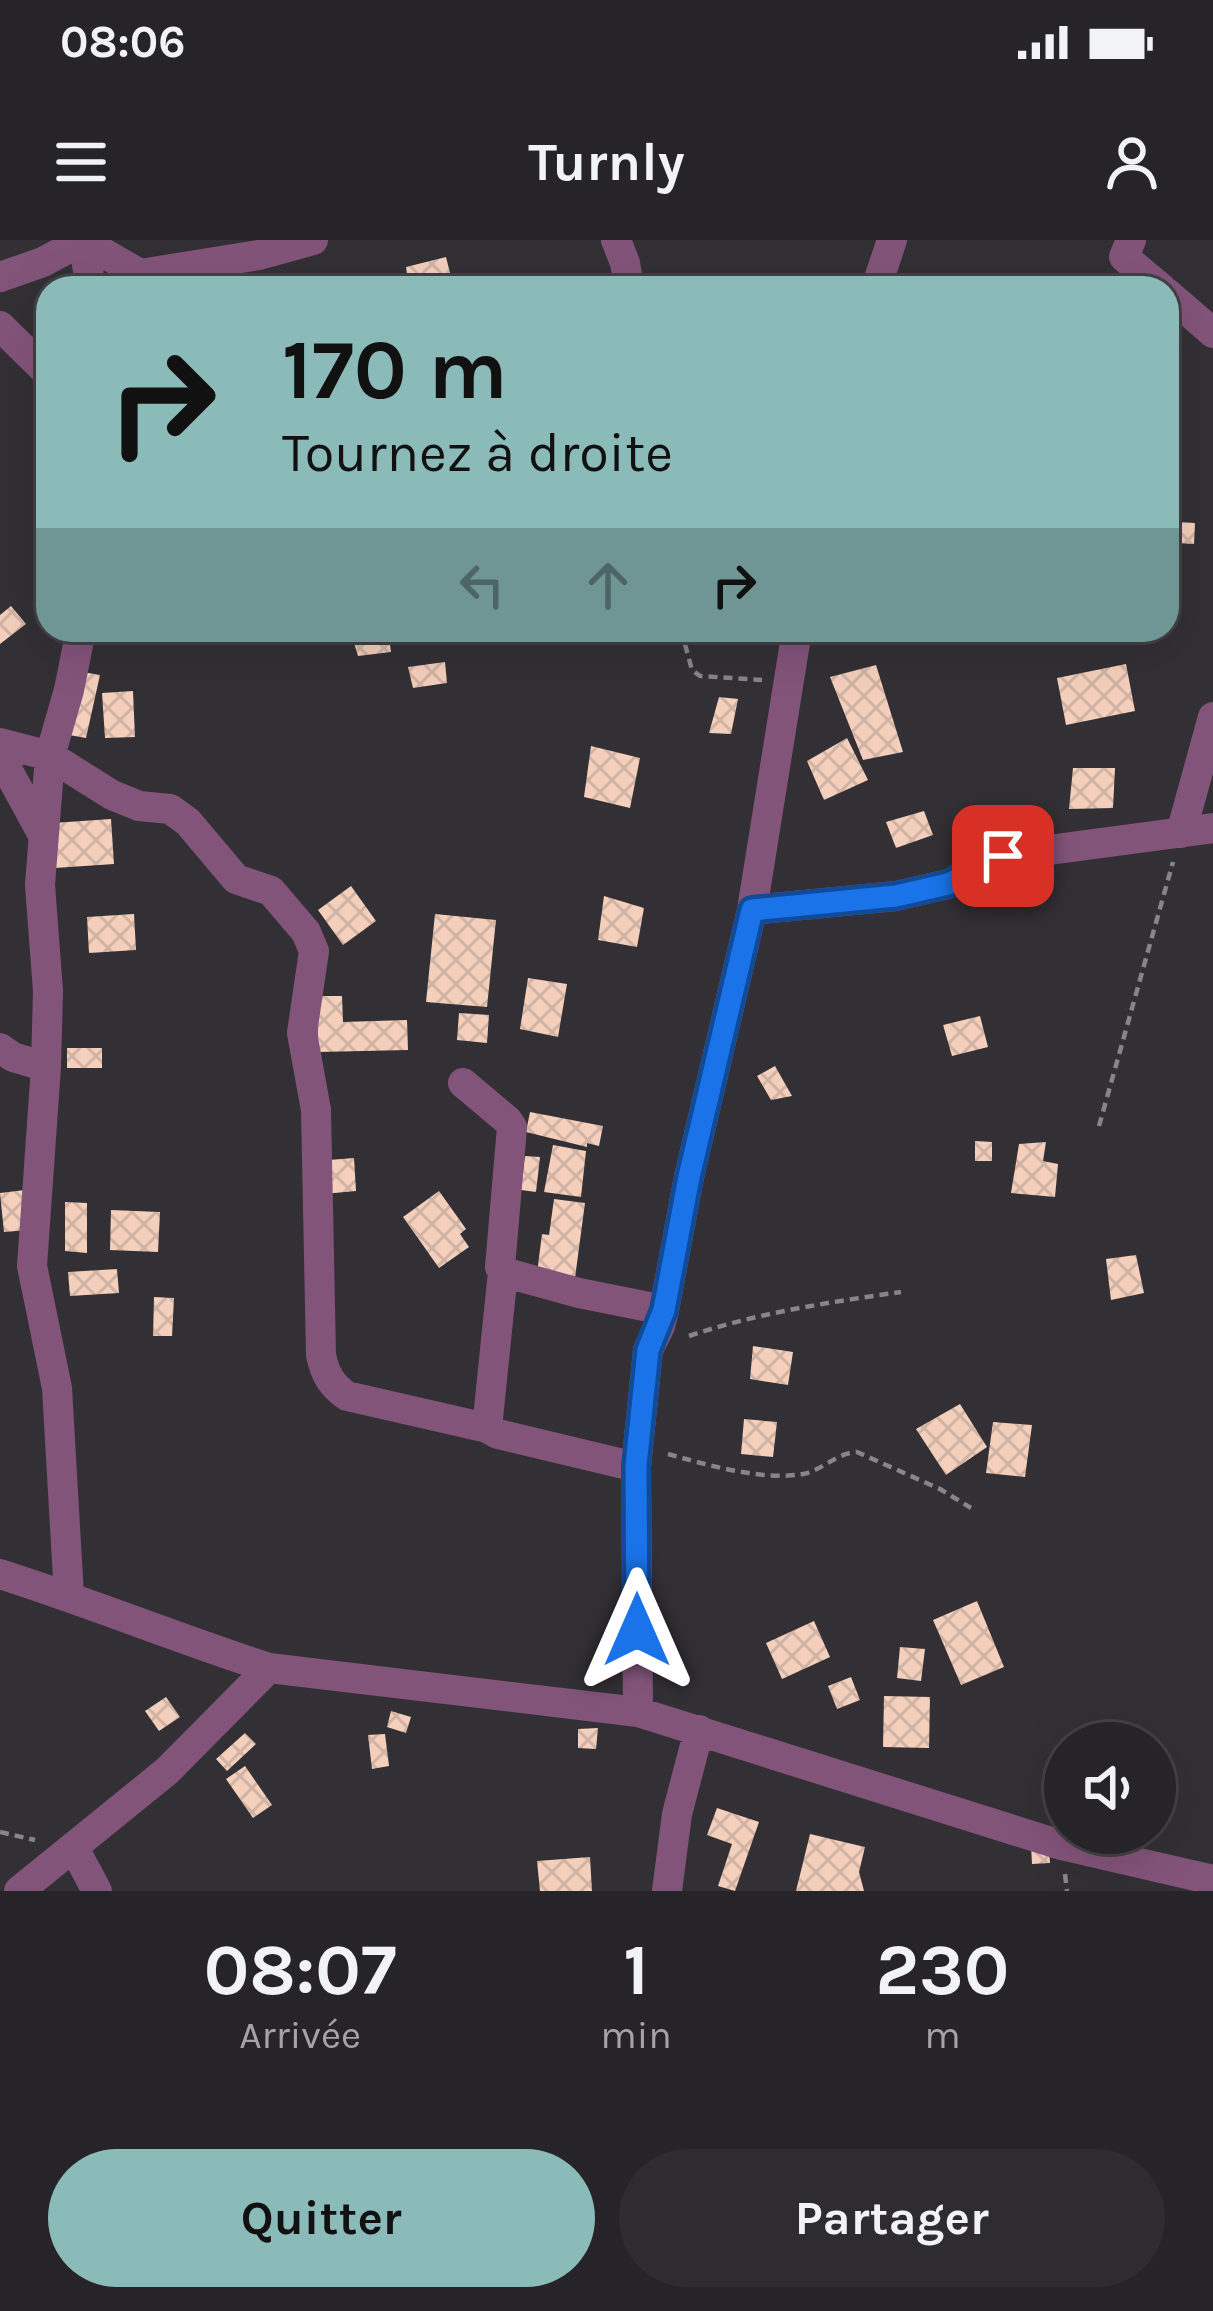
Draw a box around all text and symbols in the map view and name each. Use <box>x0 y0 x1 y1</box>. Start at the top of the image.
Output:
text: 08:06 <box>60 16 185 68</box>
icon: menu <box>48 129 114 195</box>
icon: person <box>1099 129 1165 195</box>
text: Turnly <box>528 130 685 194</box>
text: 170 m <box>282 321 508 419</box>
icon: right <box>84 324 240 480</box>
text: Tournez à droite <box>282 421 673 485</box>
icon: left <box>449 552 515 618</box>
icon: ahead <box>575 552 641 618</box>
icon: right <box>701 552 767 618</box>
pin <box>952 805 1054 907</box>
icon: arrive <box>970 823 1036 889</box>
position arrow <box>574 1567 700 1693</box>
map controls <box>1044 1722 1176 1854</box>
button: sound <box>1044 1722 1176 1854</box>
text: 08:07 <box>204 1928 397 2012</box>
text: 1 <box>623 1928 649 2012</box>
text: 230 <box>875 1928 1009 2012</box>
text: Arrivée <box>239 2012 361 2058</box>
text: min <box>600 2012 672 2058</box>
text: m <box>924 2012 961 2058</box>
button: Quitter <box>48 2149 595 2287</box>
button: Partager <box>619 2149 1165 2287</box>

